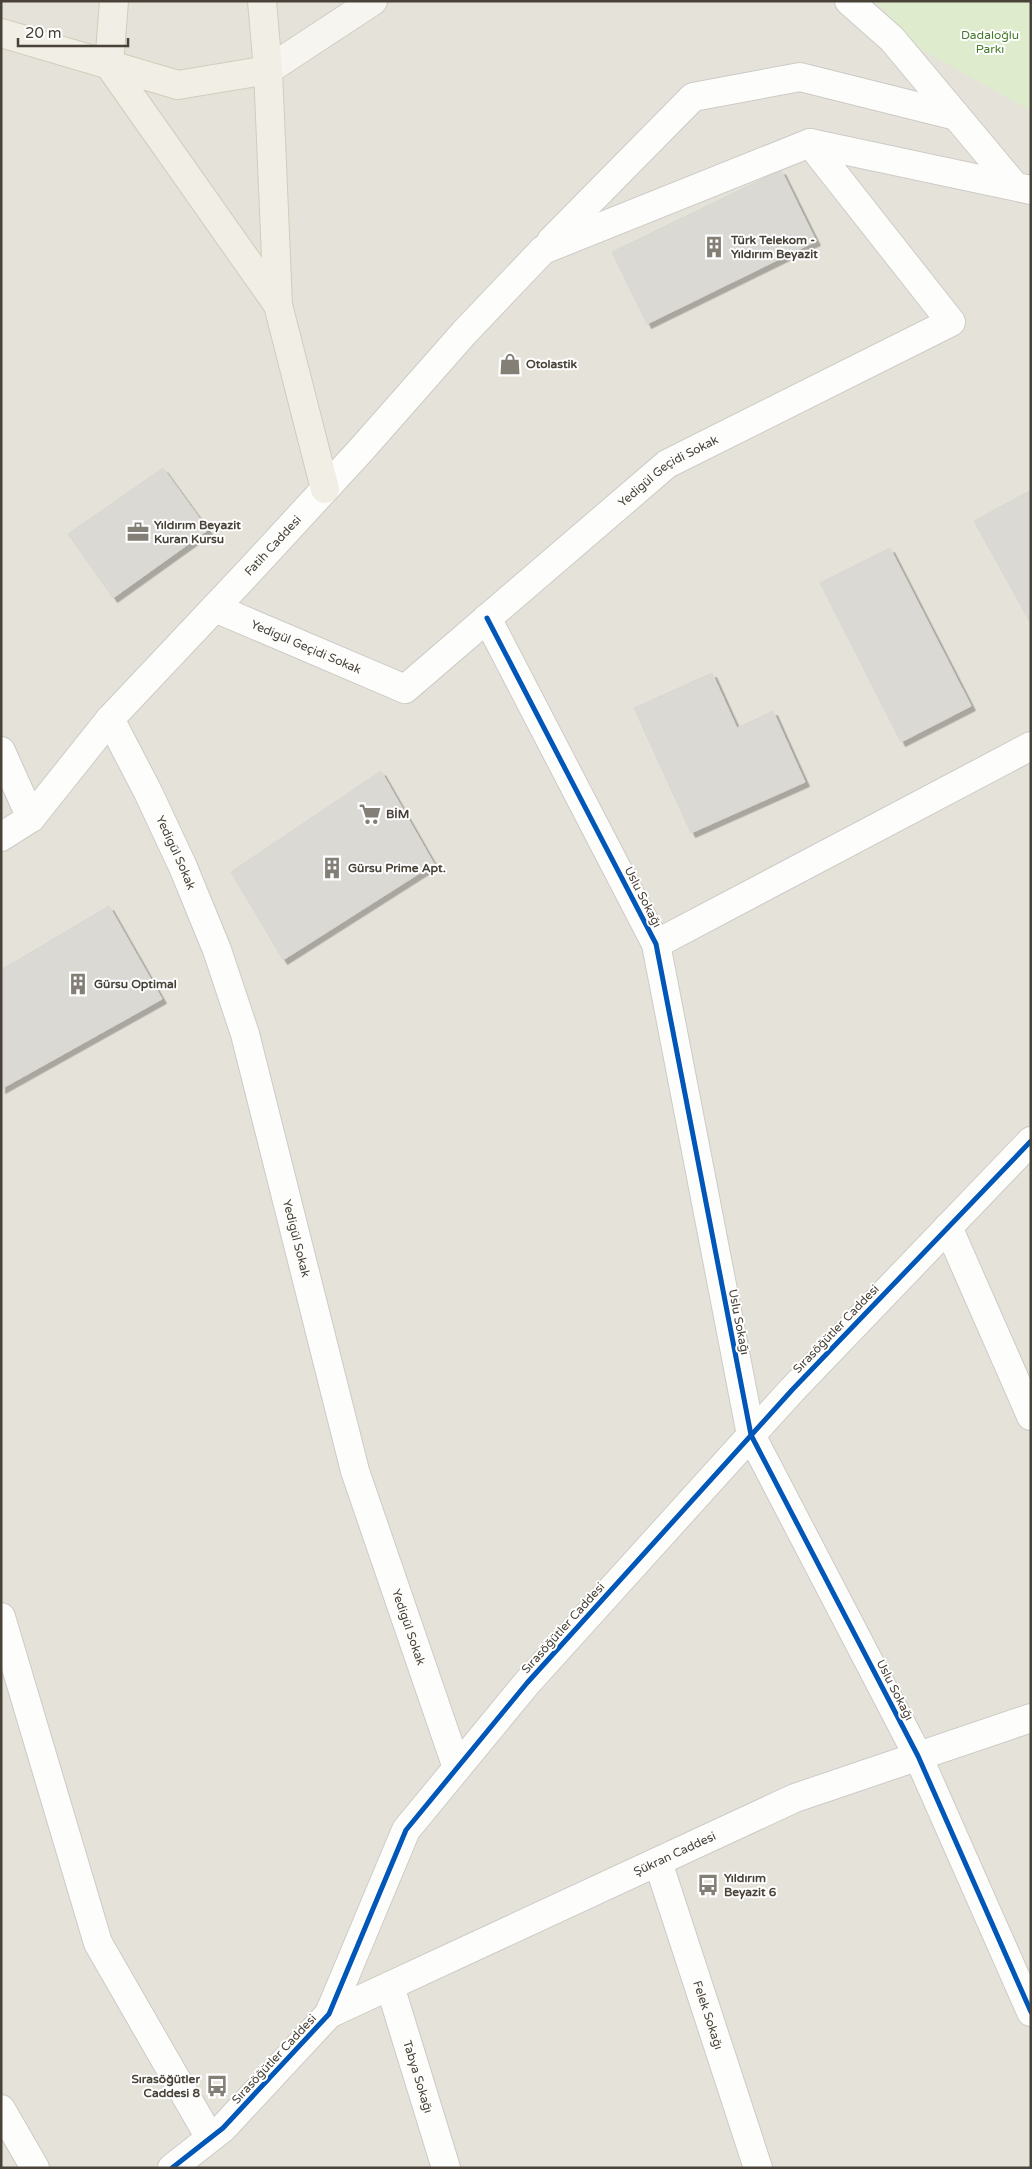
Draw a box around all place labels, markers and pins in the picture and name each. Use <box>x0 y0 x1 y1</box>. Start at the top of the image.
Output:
place label: Türk Telekom - Yıldırım Beyazit <box>730 233 818 262</box>
building icon: Türk Telekom - Yıldırım Beyazit <box>701 234 727 260</box>
shop icon: Otolastik <box>497 351 523 377</box>
place label: Otolastik <box>526 357 578 371</box>
place label: Yıldırım Beyazit Kuran Kursu <box>154 518 241 546</box>
office icon: Yıldırım Beyazit Kuran Kursu <box>125 519 151 545</box>
supermarket icon: BİM <box>357 801 383 827</box>
place label: BİM <box>386 807 409 821</box>
building icon: Gürsu Prime Apt. <box>319 855 345 881</box>
place label: Gürsu Prime Apt. <box>348 861 446 876</box>
building icon: Gürsu Optimal <box>65 971 91 997</box>
place label: Gürsu Optimal <box>94 977 177 992</box>
place label: Yıldırım Beyazit 6 <box>724 1871 777 1900</box>
bus stop icon: Yıldırım Beyazit 6 <box>695 1872 721 1898</box>
place label: Sırasöğütler Caddesi 8 <box>131 2072 200 2100</box>
bus stop icon: Sırasöğütler Caddesi 8 <box>204 2073 230 2099</box>

